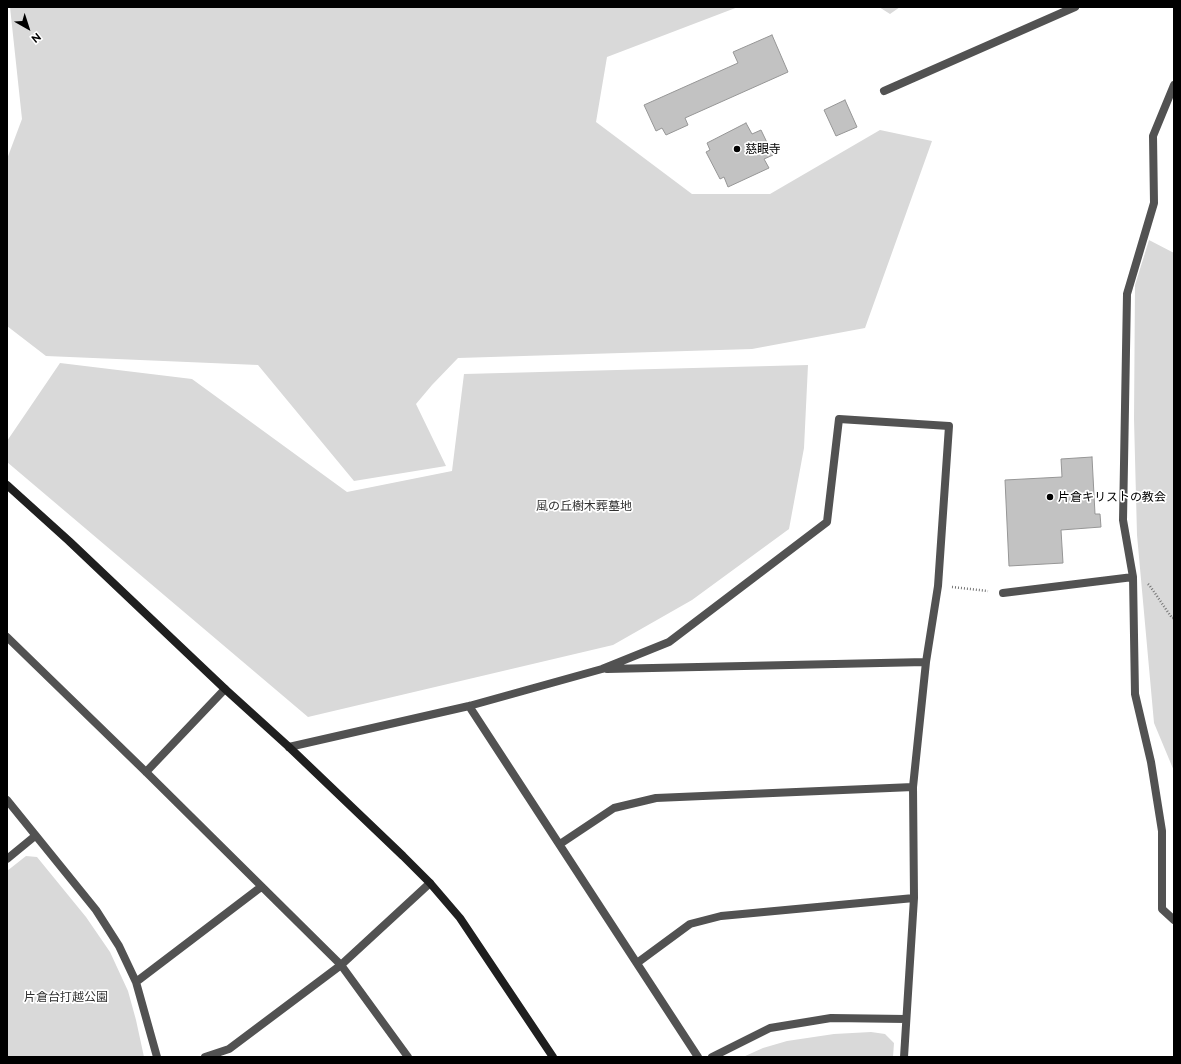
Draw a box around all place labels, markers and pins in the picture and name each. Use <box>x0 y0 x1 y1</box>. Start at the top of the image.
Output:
place label: 慈眼寺 <box>745 142 781 156</box>
marker: 慈眼寺 <box>732 144 742 154</box>
place label: 片倉キリストの教会 <box>1058 490 1166 504</box>
marker: 片倉キリストの教会 <box>1045 492 1055 502</box>

